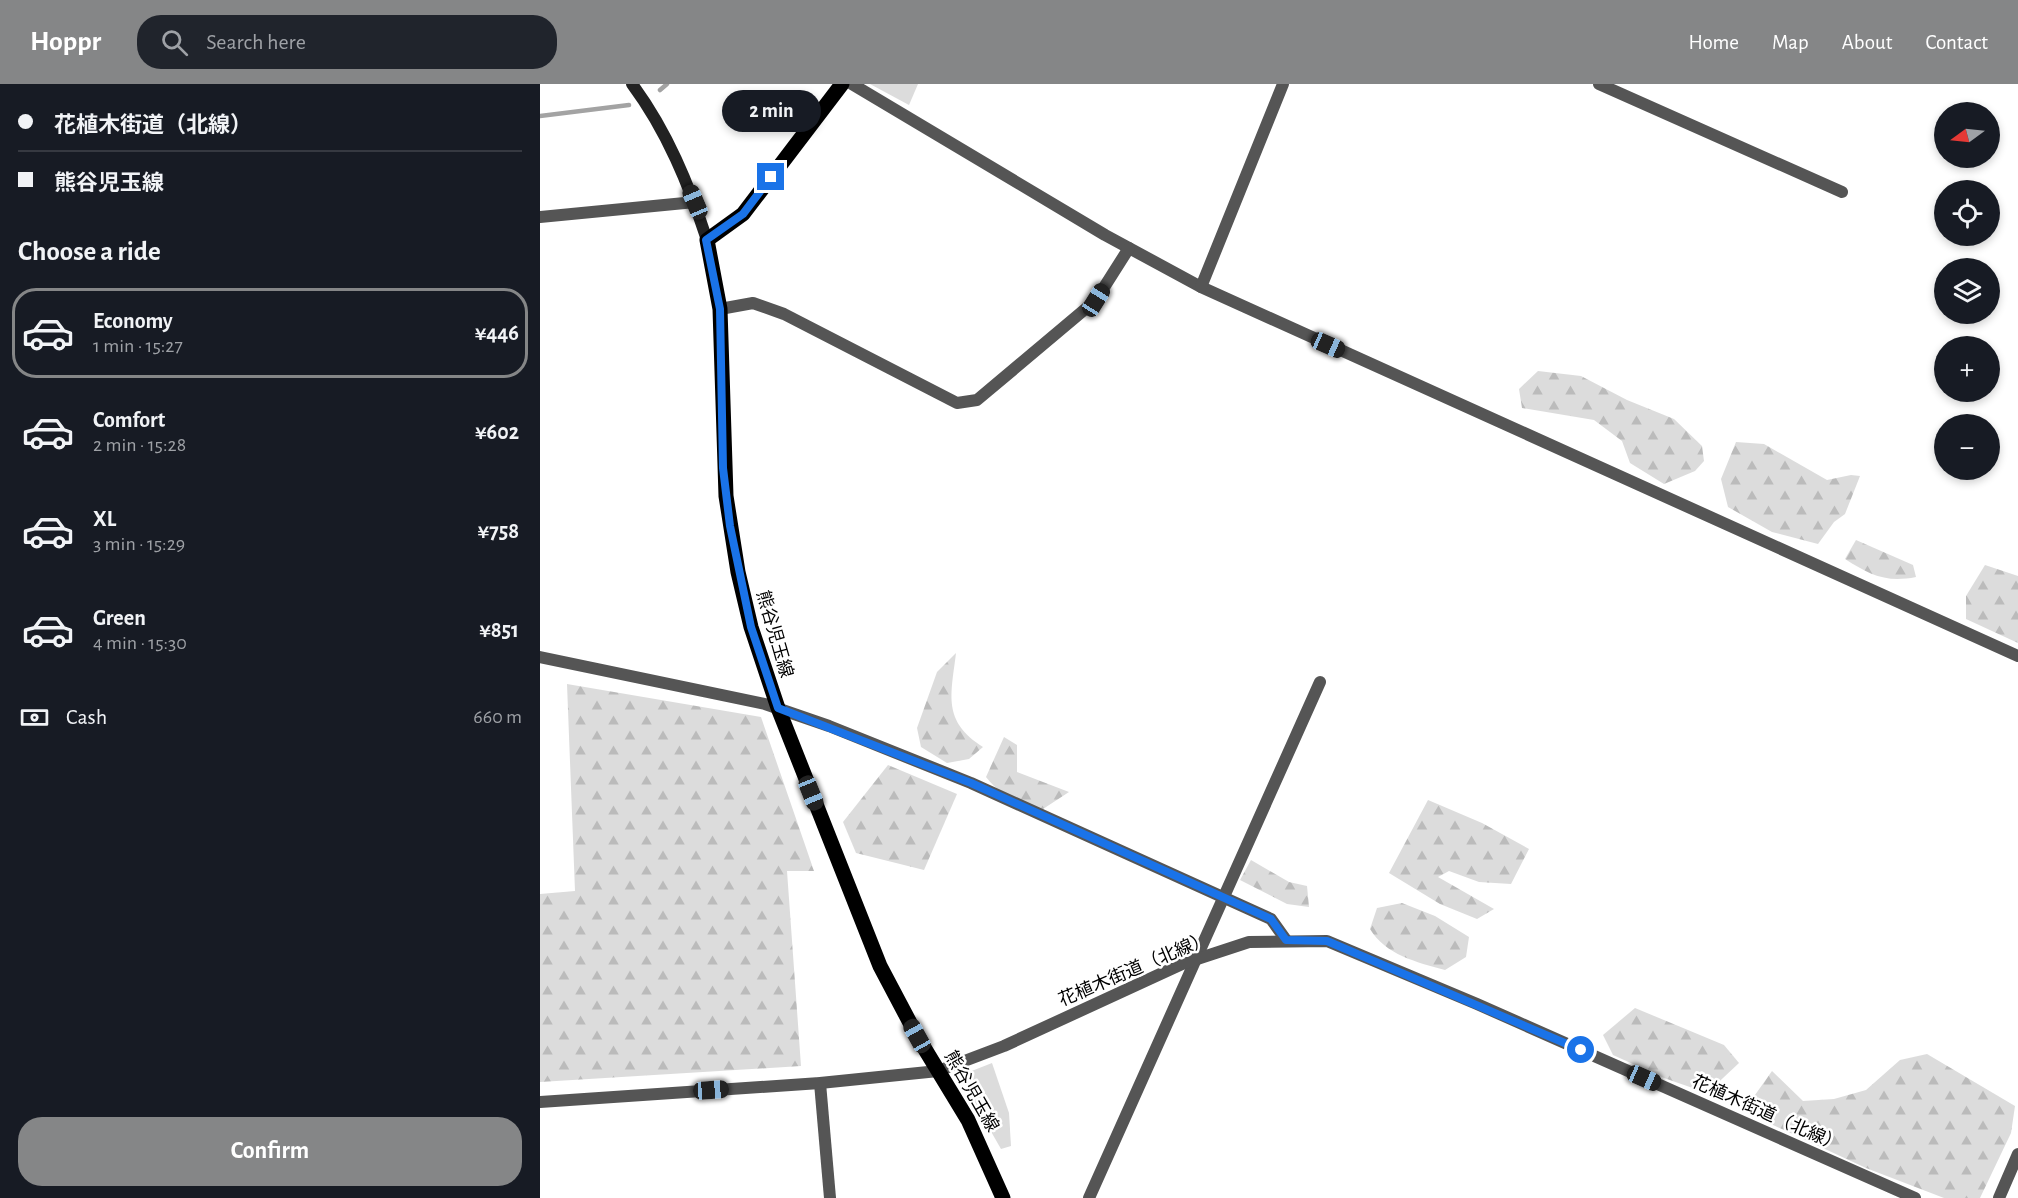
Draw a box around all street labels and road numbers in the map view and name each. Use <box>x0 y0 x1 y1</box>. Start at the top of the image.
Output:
street label: 熊谷児玉線 <box>753 588 797 680</box>
street label: 花植木街道（北線） <box>1056 928 1212 1010</box>
street label: 熊谷児玉線 <box>941 1047 1003 1135</box>
street label: 花植木街道（北線） <box>1689 1071 1845 1155</box>

